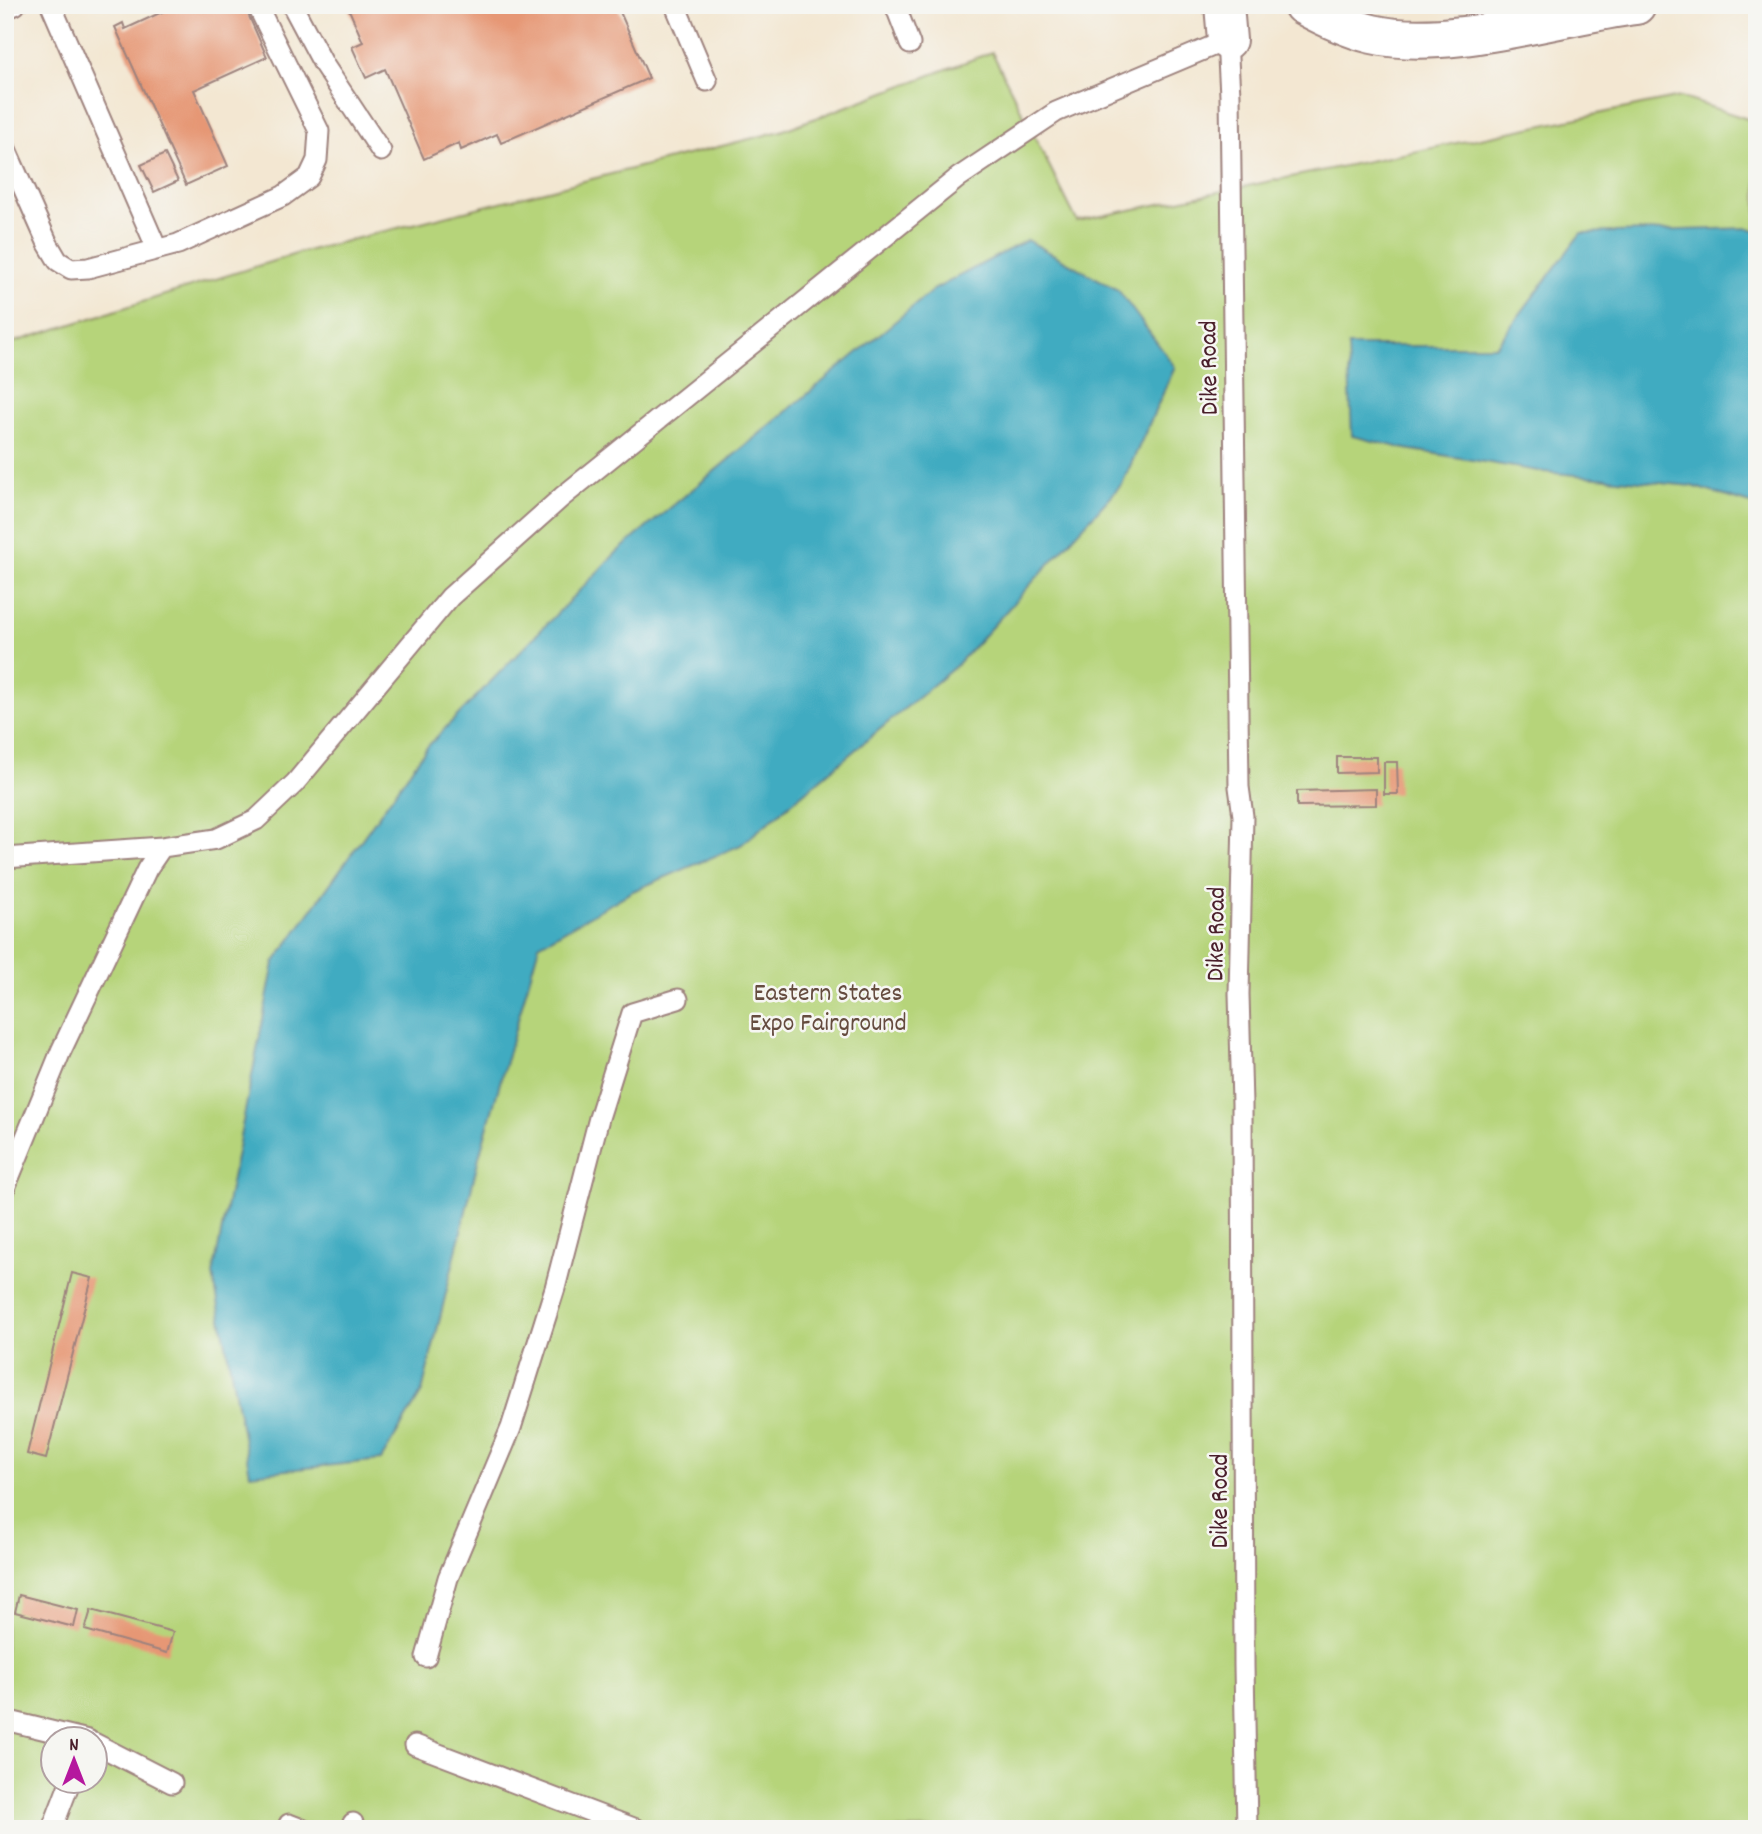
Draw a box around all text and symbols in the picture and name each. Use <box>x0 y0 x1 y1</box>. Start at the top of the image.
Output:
street label: Dike Road <box>1191 320 1230 416</box>
street label: Dike Road <box>1198 886 1237 982</box>
park label: Eastern States Expo Fairground <box>749 976 907 1043</box>
street label: Dike Road <box>1203 1454 1240 1548</box>
north arrow <box>38 1726 108 1796</box>
text: N <box>69 1733 79 1760</box>

